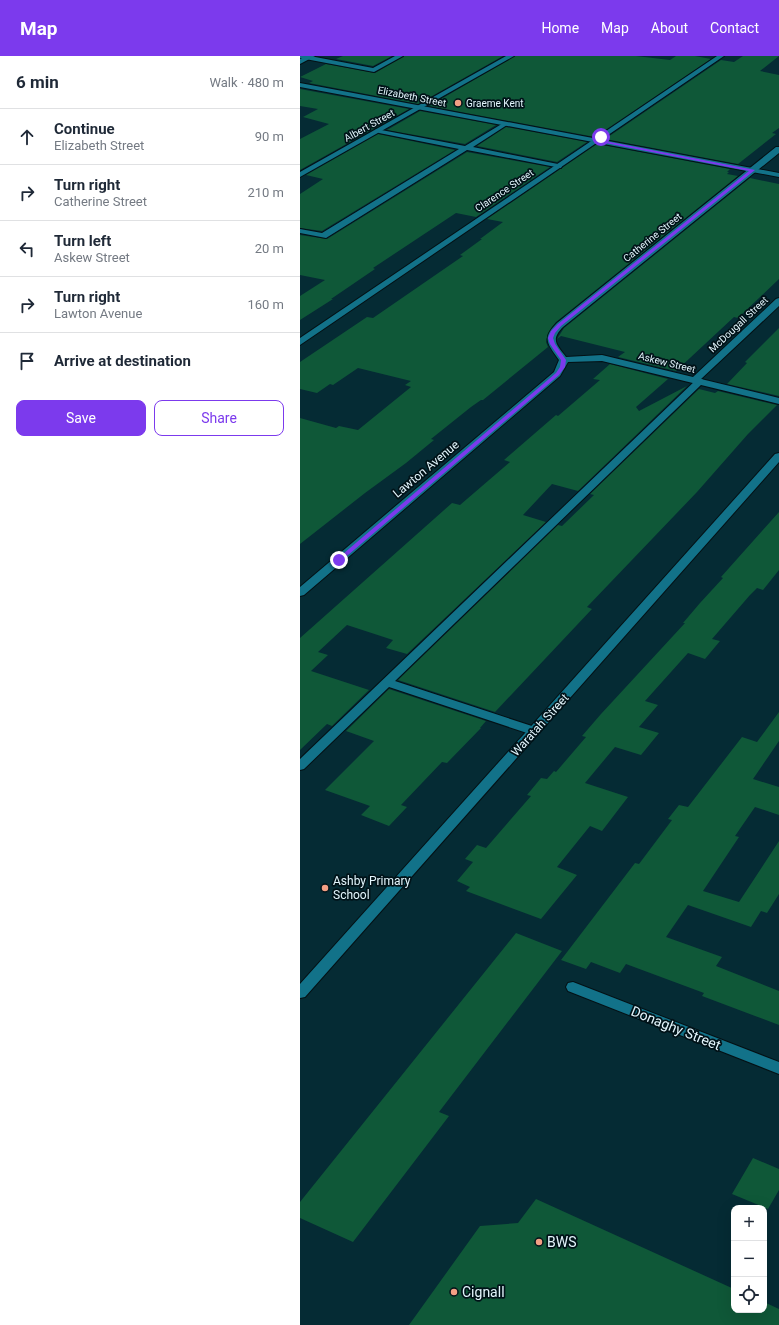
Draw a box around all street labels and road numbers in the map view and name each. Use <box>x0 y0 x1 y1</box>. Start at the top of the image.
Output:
street label: Elizabeth Street <box>377 84 447 109</box>
street label: Albert Street <box>342 107 396 144</box>
street label: Clarence Street <box>473 167 536 214</box>
street label: Catherine Street <box>621 211 684 264</box>
street label: McDougall Street <box>707 294 770 354</box>
street label: Askew Street <box>637 350 697 375</box>
street label: Lawton Avenue <box>390 437 462 501</box>
street label: Waratah Street <box>508 691 572 759</box>
street label: Donaghy Street <box>629 1003 723 1053</box>

